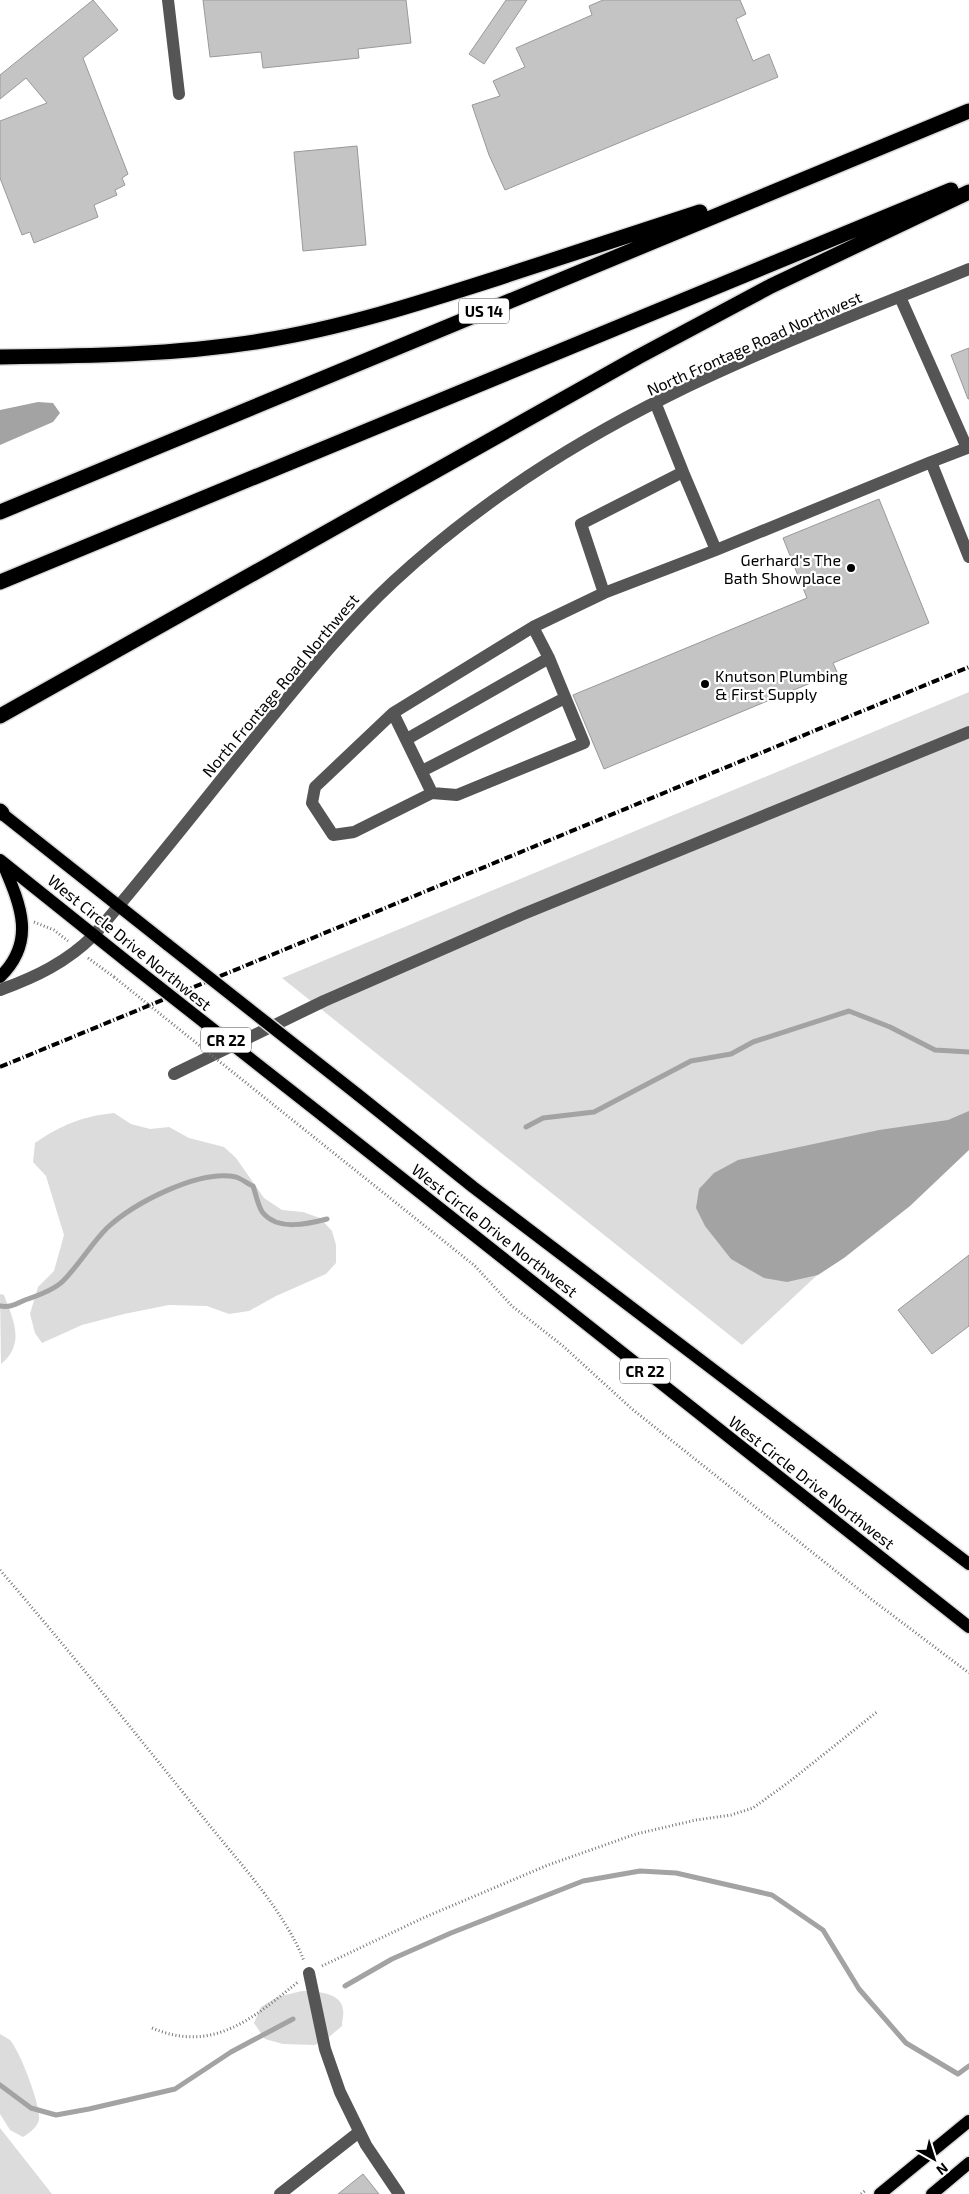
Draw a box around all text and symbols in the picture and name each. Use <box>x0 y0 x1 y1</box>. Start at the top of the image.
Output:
street label: North Frontage Road Northwest <box>644 287 864 399</box>
road number: US 14 <box>459 298 509 324</box>
place label: Gerhard's The Bath Showplace <box>724 550 841 587</box>
marker: Gerhard's The Bath Showplace <box>845 562 857 574</box>
street label: North Frontage Road Northwest <box>198 590 362 780</box>
place label: Knutson Plumbing & First Supply <box>715 666 848 703</box>
marker: Knutson Plumbing & First Supply <box>699 678 711 690</box>
street label: West Circle Drive Northwest <box>44 870 216 1014</box>
road number: CR 22 <box>201 1028 251 1052</box>
street label: West Circle Drive Northwest <box>408 1159 582 1301</box>
road number: CR 22 <box>620 1358 670 1384</box>
street label: West Circle Drive Northwest <box>725 1411 899 1553</box>
north arrow <box>909 2134 959 2184</box>
text: N <box>933 2160 952 2179</box>

